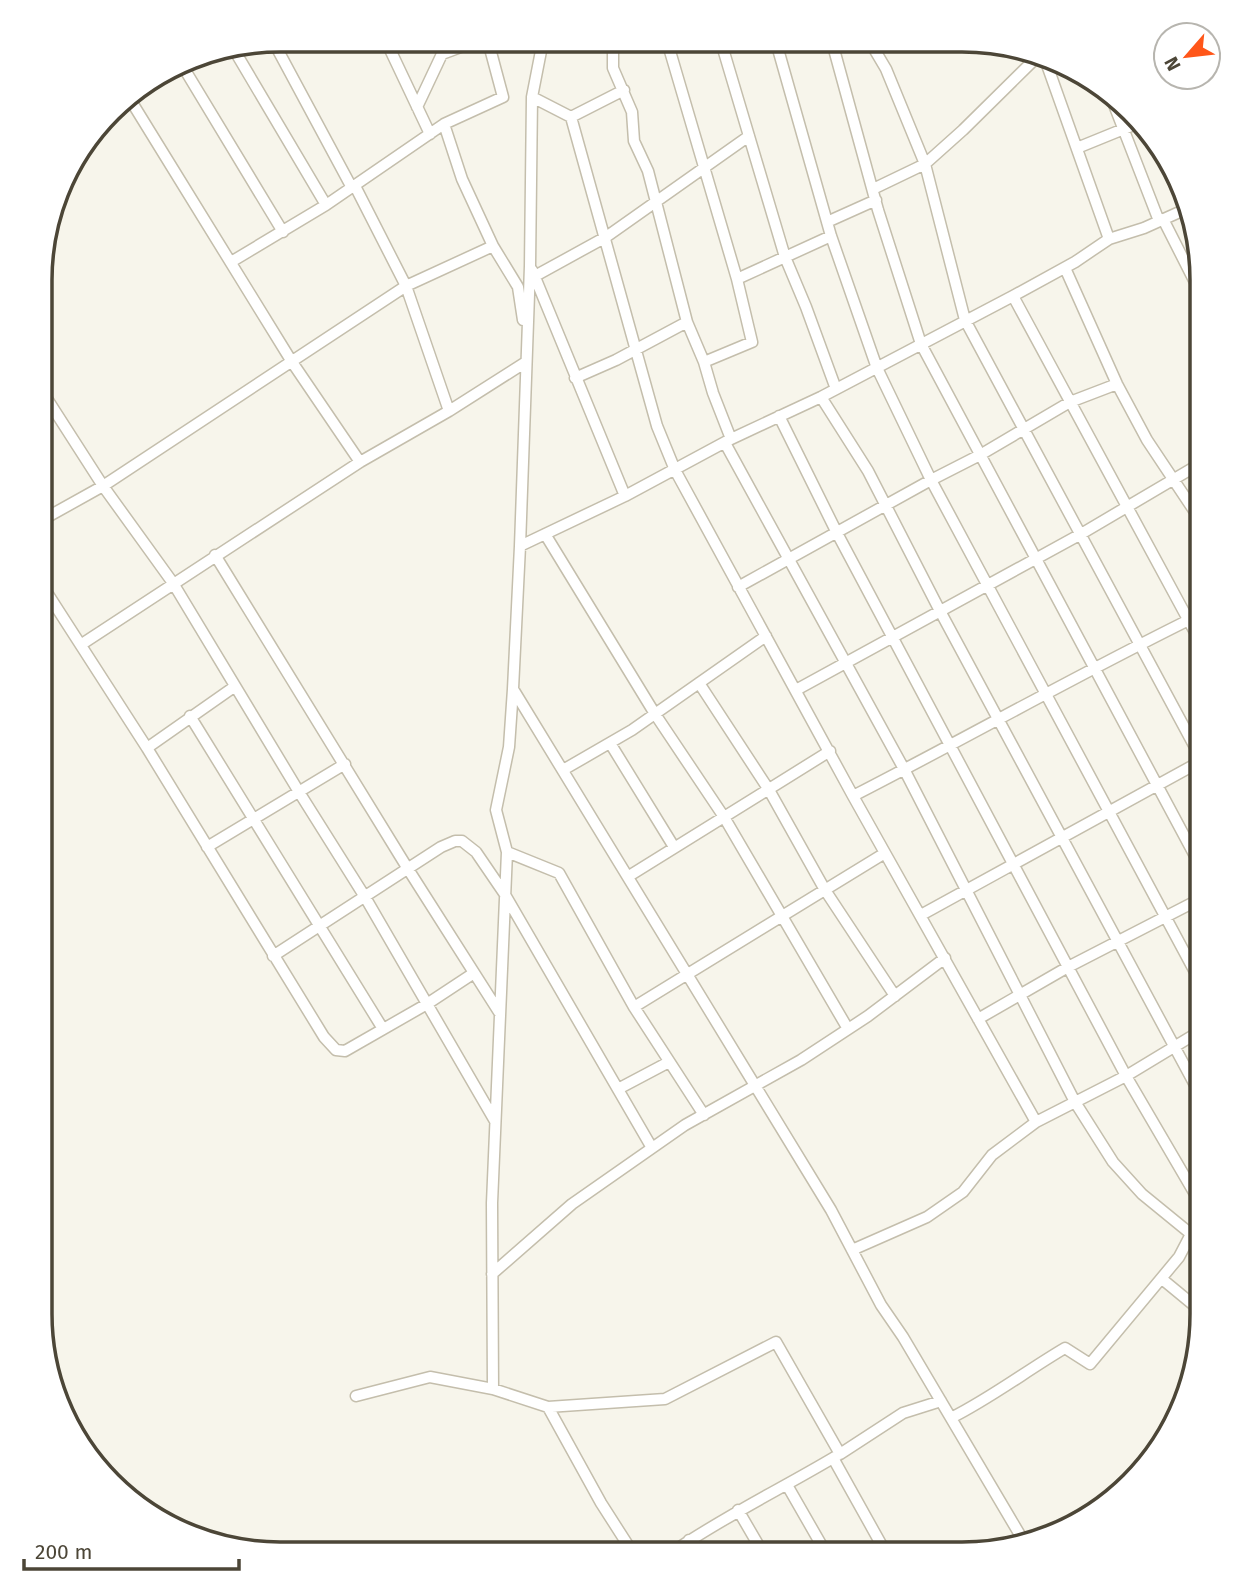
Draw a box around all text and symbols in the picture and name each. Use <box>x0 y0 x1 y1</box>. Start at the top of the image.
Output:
north arrow <box>1152 21 1222 91</box>
text: N <box>1159 53 1186 75</box>
scale bar <box>24 1528 240 1572</box>
text: 200 m <box>35 1539 92 1565</box>

